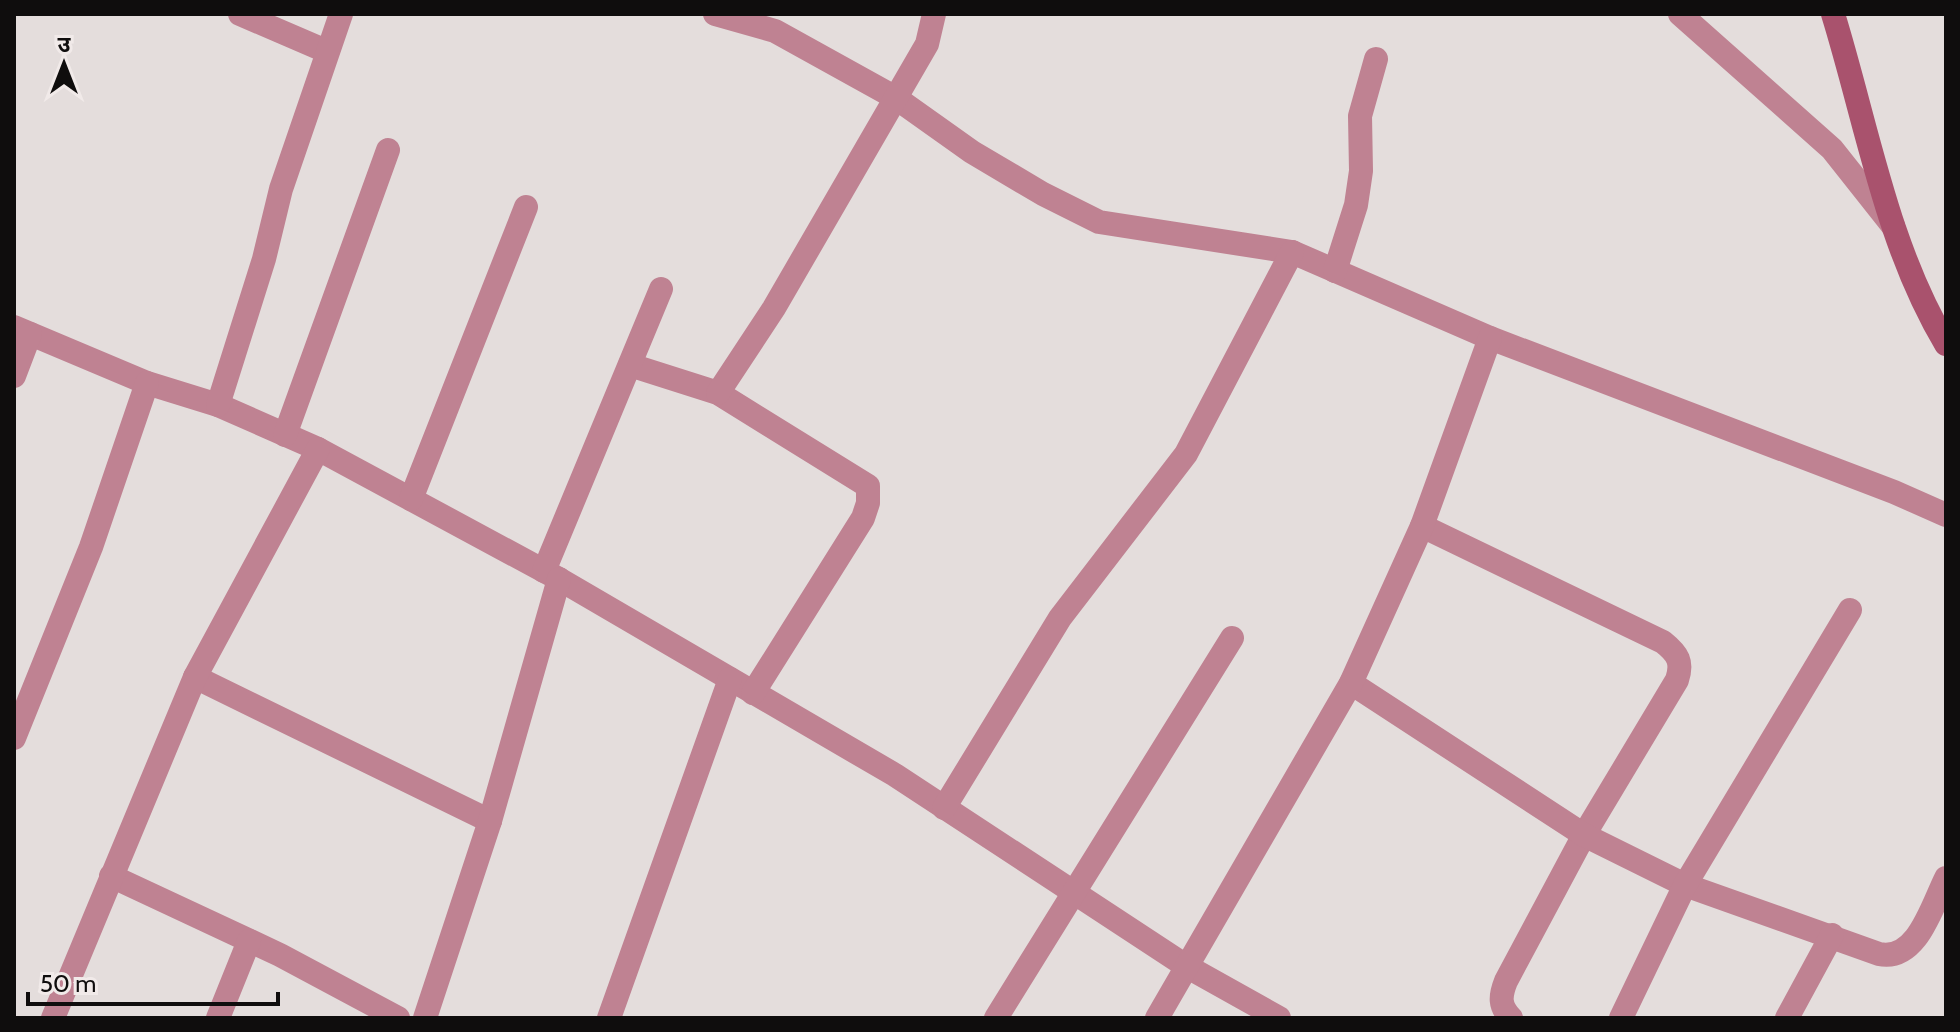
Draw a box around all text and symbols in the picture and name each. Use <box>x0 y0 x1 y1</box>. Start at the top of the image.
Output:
north arrow <box>24 24 104 104</box>
text: उ <box>58 31 72 58</box>
scale bar <box>28 956 278 1006</box>
text: 50 m <box>40 969 96 998</box>

